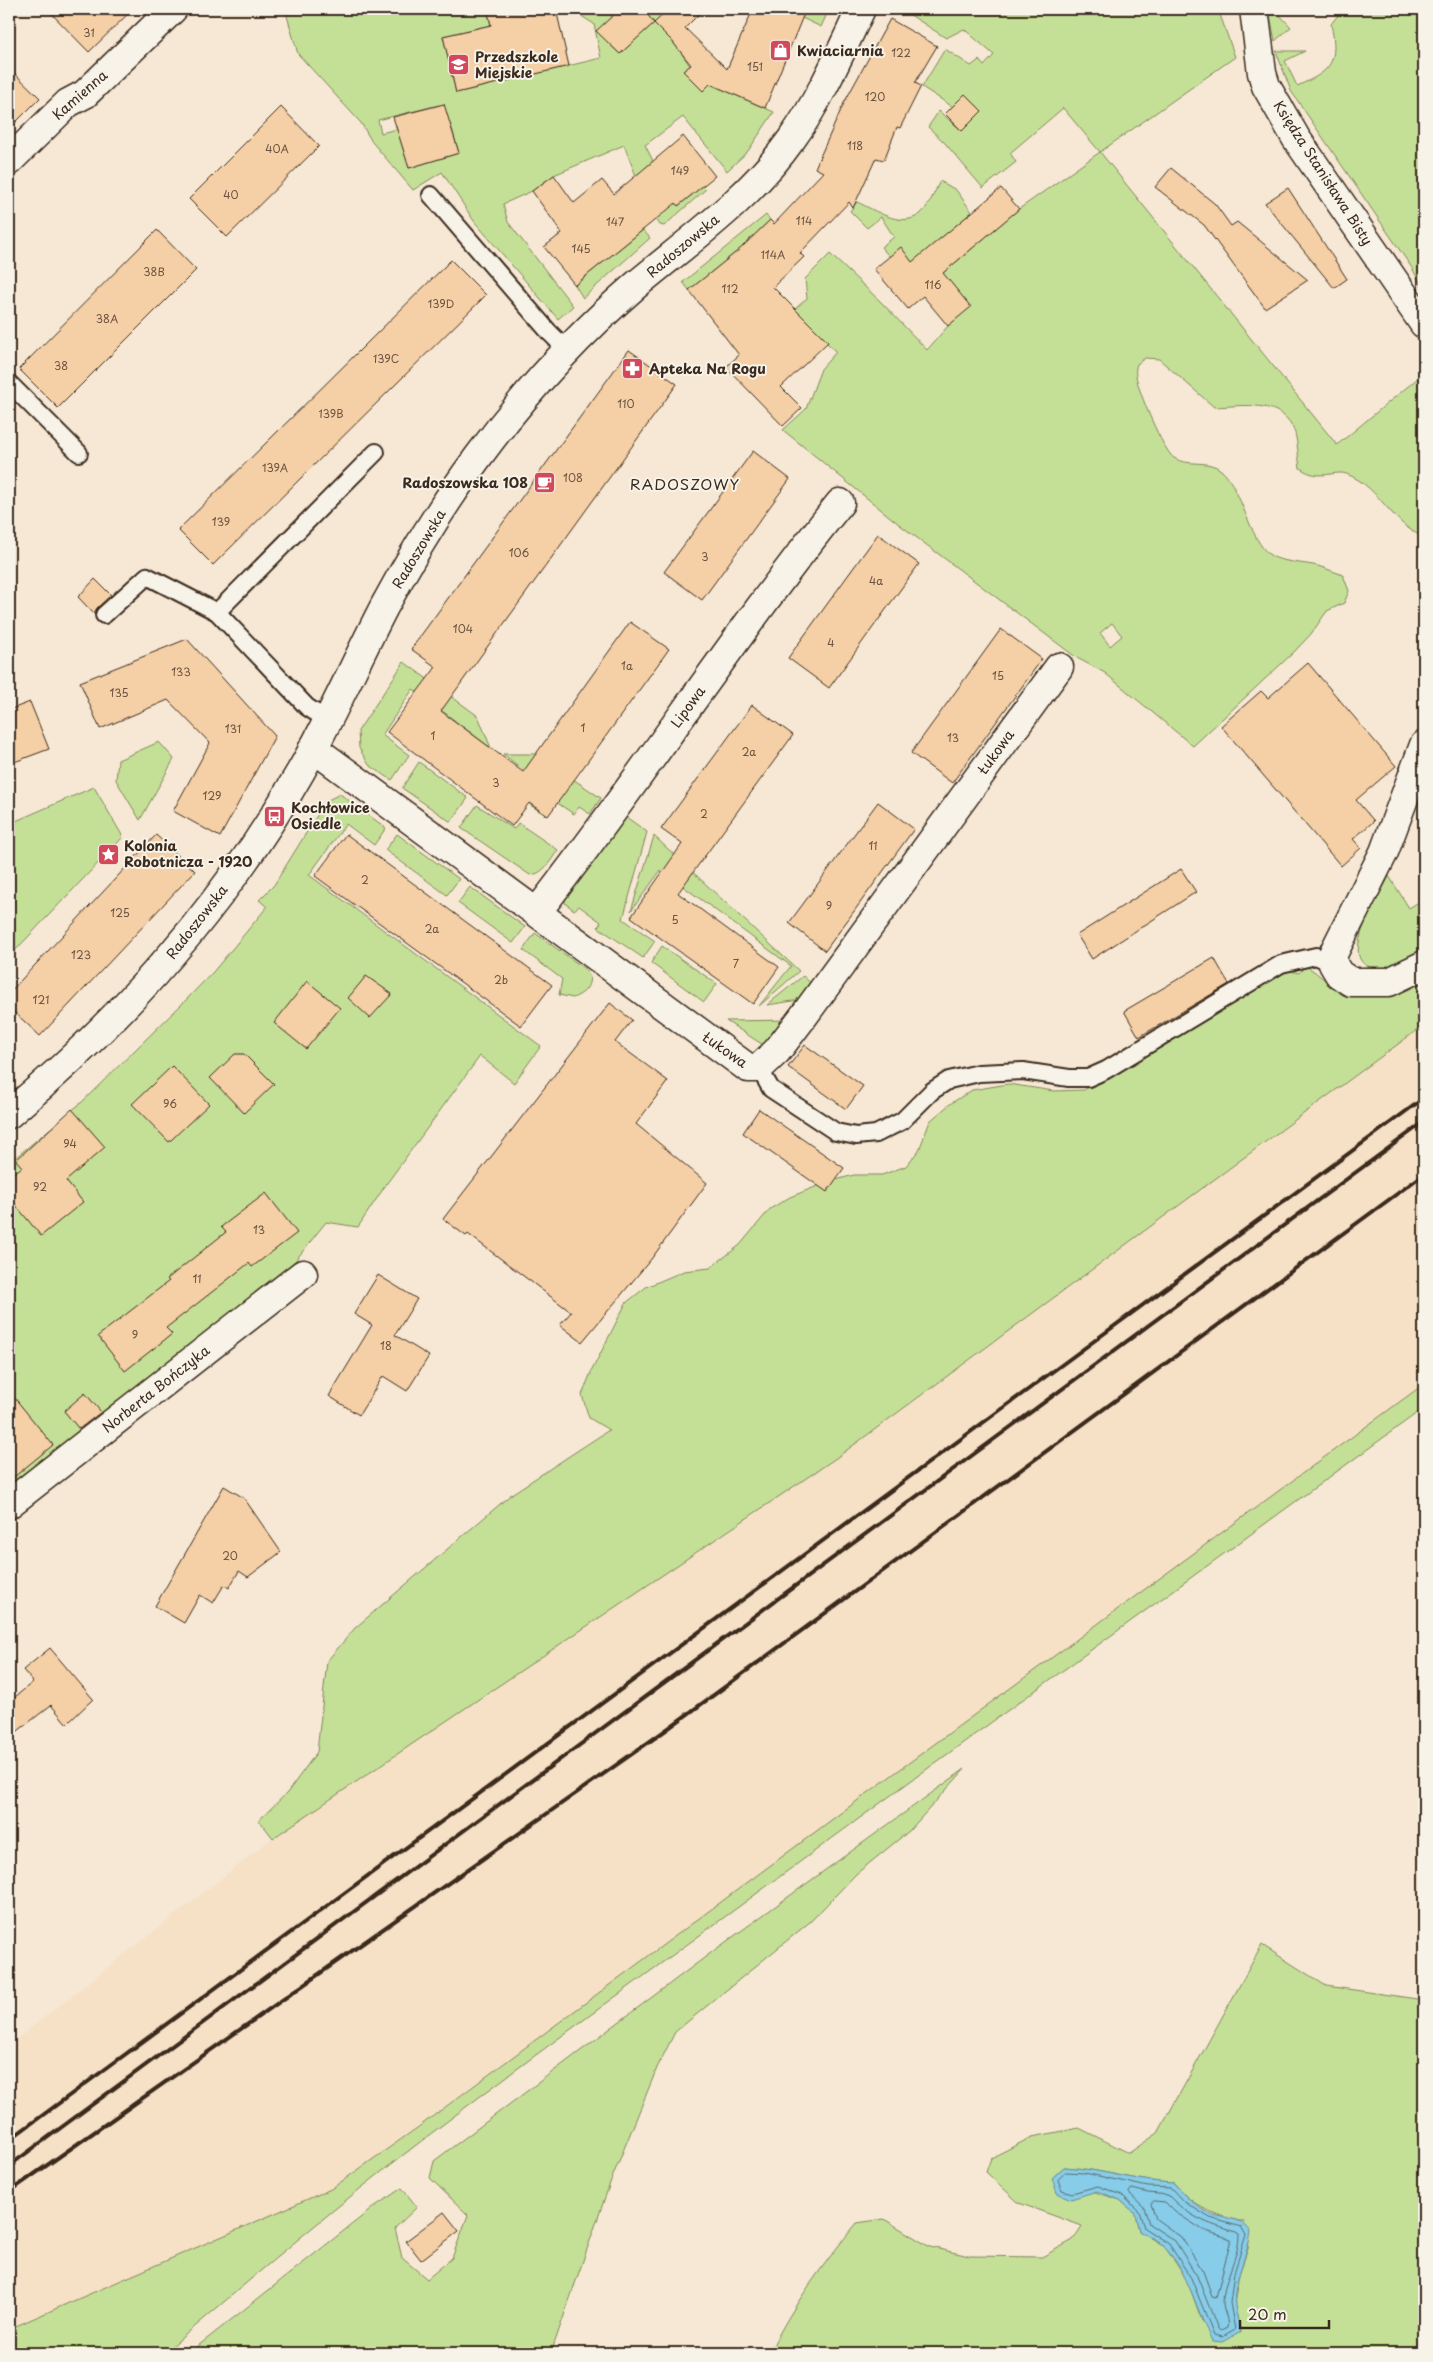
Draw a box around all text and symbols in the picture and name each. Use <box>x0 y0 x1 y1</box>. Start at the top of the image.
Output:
house number: 31 <box>83 24 95 41</box>
shop icon: Kwiaciarnia <box>769 39 793 63</box>
place label: Kwiaciarnia <box>797 40 884 61</box>
house number: 122 <box>891 44 911 61</box>
place label: Przedszkole Miejskie <box>475 46 559 83</box>
school or university icon: Przedszkole Miejskie <box>447 53 471 77</box>
house number: 151 <box>747 58 763 75</box>
street label: Kamienna <box>48 65 112 124</box>
house number: 120 <box>865 88 885 105</box>
street label: Księdza Stanisława Bisty <box>1269 96 1378 249</box>
house number: 118 <box>847 137 863 154</box>
house number: 40A <box>265 140 289 157</box>
house number: 149 <box>671 162 689 179</box>
house number: 40 <box>223 186 239 203</box>
street label: Radoszowska <box>642 209 724 282</box>
house number: 114 <box>796 212 812 229</box>
house number: 147 <box>606 213 624 230</box>
house number: 145 <box>571 240 591 257</box>
house number: 114A <box>761 246 785 263</box>
house number: 38B <box>143 263 165 280</box>
house number: 116 <box>925 276 942 293</box>
house number: 112 <box>721 280 739 297</box>
house number: 139D <box>428 295 454 312</box>
house number: 38A <box>96 310 118 327</box>
house number: 139C <box>373 350 399 367</box>
house number: 38 <box>54 357 68 374</box>
pharmacy icon: Apteka Na Rogu <box>621 357 645 381</box>
place label: Apteka Na Rogu <box>649 358 766 379</box>
house number: 110 <box>617 395 635 412</box>
house number: 139B <box>318 405 344 422</box>
house number: 139A <box>262 459 288 476</box>
house number: 108 <box>563 469 583 486</box>
cafe icon: Radoszowska 108 <box>532 471 556 495</box>
place label: Radoszowska 108 <box>402 472 528 493</box>
district label: RADOSZOWY <box>630 472 740 495</box>
street label: Radoszowska <box>387 505 451 592</box>
house number: 139 <box>212 513 230 530</box>
house number: 106 <box>509 544 530 561</box>
house number: 3 <box>701 548 709 565</box>
house number: 4a <box>869 572 883 589</box>
house number: 104 <box>453 620 473 637</box>
house number: 4 <box>827 634 835 651</box>
house number: 1a <box>621 657 633 674</box>
house number: 133 <box>171 663 191 680</box>
house number: 15 <box>992 667 1004 684</box>
street label: Lipowa <box>665 681 710 732</box>
house number: 135 <box>109 684 129 701</box>
house number: 1 <box>581 719 586 736</box>
house number: 131 <box>225 720 241 737</box>
street label: Łukowa <box>972 725 1019 779</box>
house number: 1 <box>431 727 436 744</box>
house number: 13 <box>947 729 959 746</box>
house number: 2a <box>742 743 756 760</box>
house number: 3 <box>492 774 500 791</box>
house number: 129 <box>203 787 221 804</box>
place label: Kochłowice Osiedle <box>291 797 370 834</box>
bus stop icon: Kochłowice Osiedle <box>263 804 287 828</box>
house number: 2 <box>700 805 708 822</box>
place label: Kolonia Robotnicza - 1920 <box>124 835 253 872</box>
house number: 11 <box>868 837 878 854</box>
place icon: Kolonia Robotnicza - 1920 <box>96 842 120 866</box>
house number: 2 <box>361 871 369 888</box>
street label: Radoszowska <box>161 880 233 963</box>
house number: 9 <box>826 897 832 914</box>
house number: 125 <box>110 904 130 921</box>
house number: 5 <box>671 911 679 928</box>
house number: 2a <box>425 920 439 937</box>
house number: 123 <box>71 946 91 963</box>
house number: 7 <box>733 955 739 972</box>
house number: 2b <box>494 971 508 988</box>
house number: 121 <box>33 991 49 1008</box>
street label: Łukowa <box>698 1026 752 1073</box>
house number: 96 <box>163 1095 177 1112</box>
house number: 94 <box>63 1135 77 1152</box>
house number: 92 <box>33 1178 47 1195</box>
house number: 13 <box>253 1221 265 1238</box>
house number: 11 <box>192 1270 202 1287</box>
house number: 9 <box>132 1326 138 1343</box>
house number: 18 <box>380 1337 392 1354</box>
street label: Norberta Bończyka <box>97 1340 214 1437</box>
house number: 20 <box>222 1547 238 1564</box>
scale bar <box>1240 2297 1329 2329</box>
text: 20 m <box>1248 2302 1287 2325</box>

